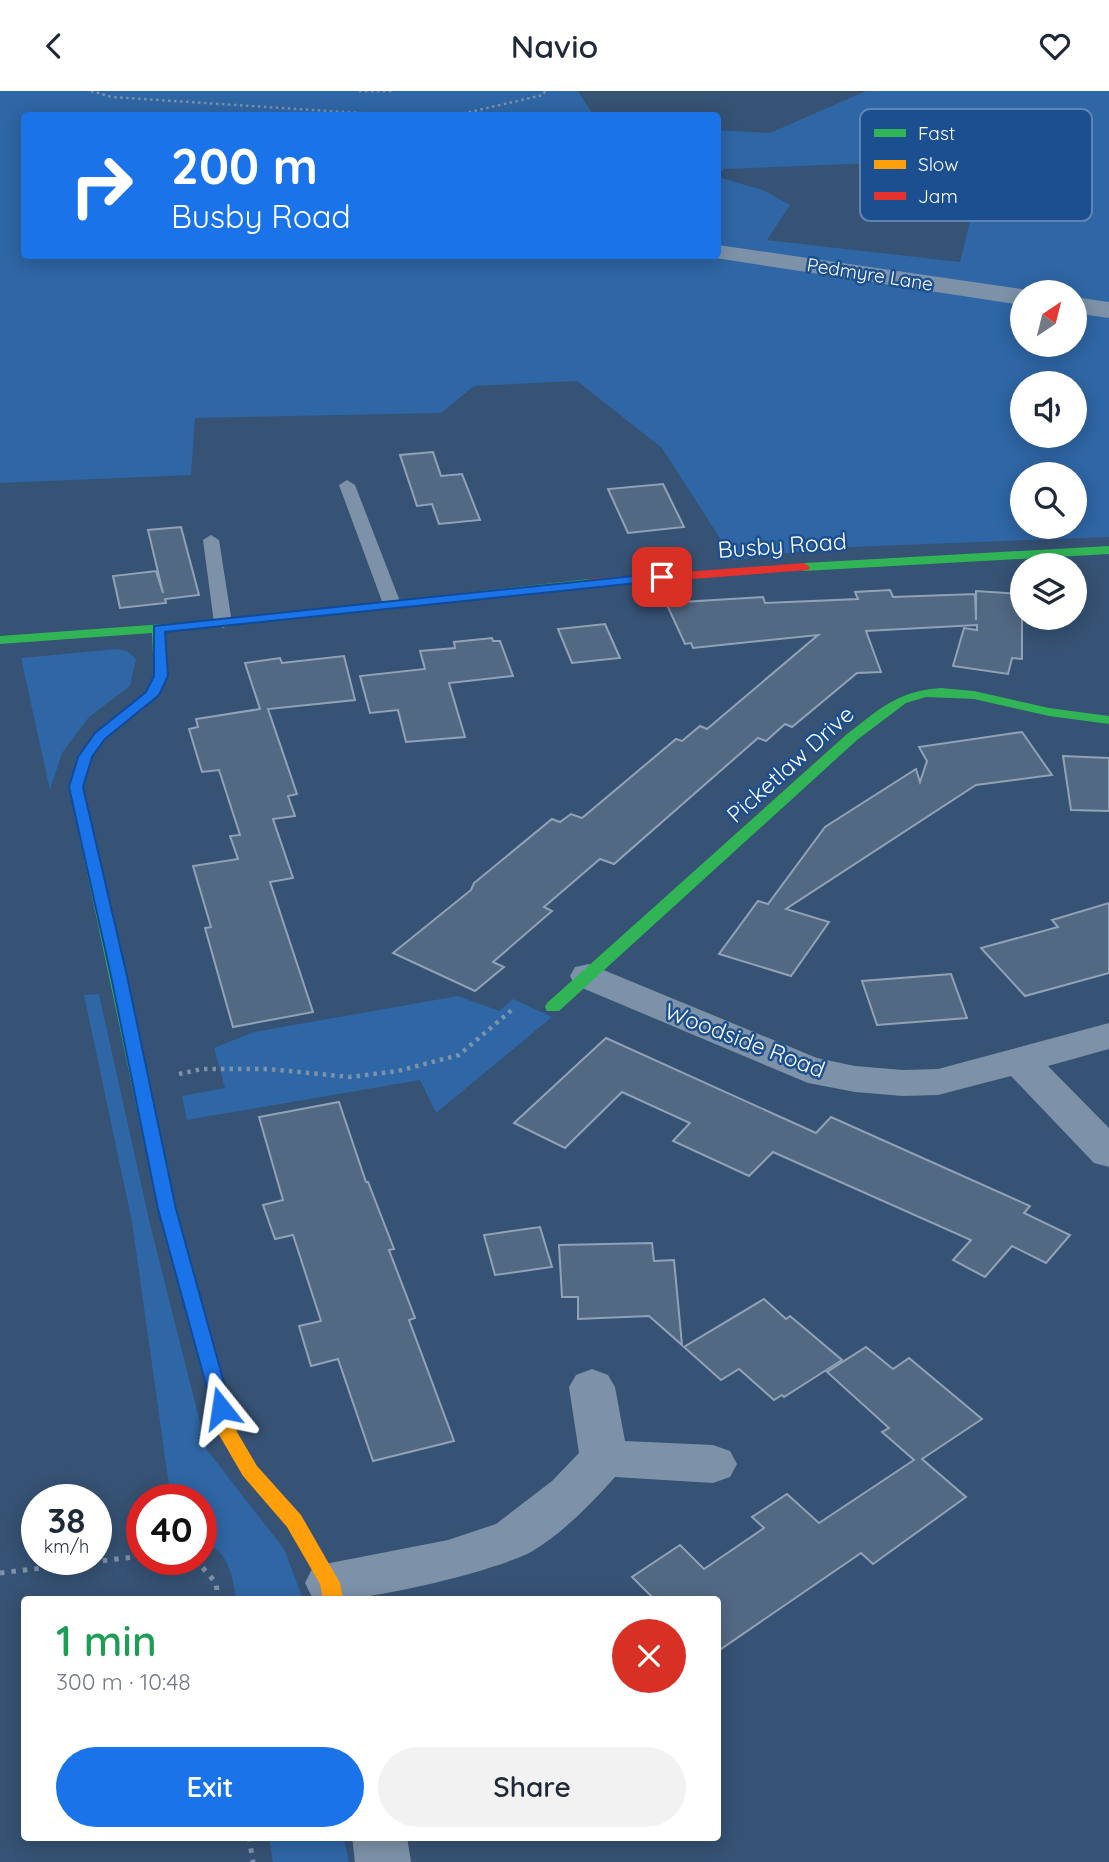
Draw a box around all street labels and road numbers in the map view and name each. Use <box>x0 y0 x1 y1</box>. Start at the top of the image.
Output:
street label: Pedmyre Lane <box>805 252 935 296</box>
street label: Busby Road <box>717 526 847 564</box>
street label: Picketlaw Drive <box>720 699 860 829</box>
street label: Woodside Road <box>661 996 829 1084</box>

